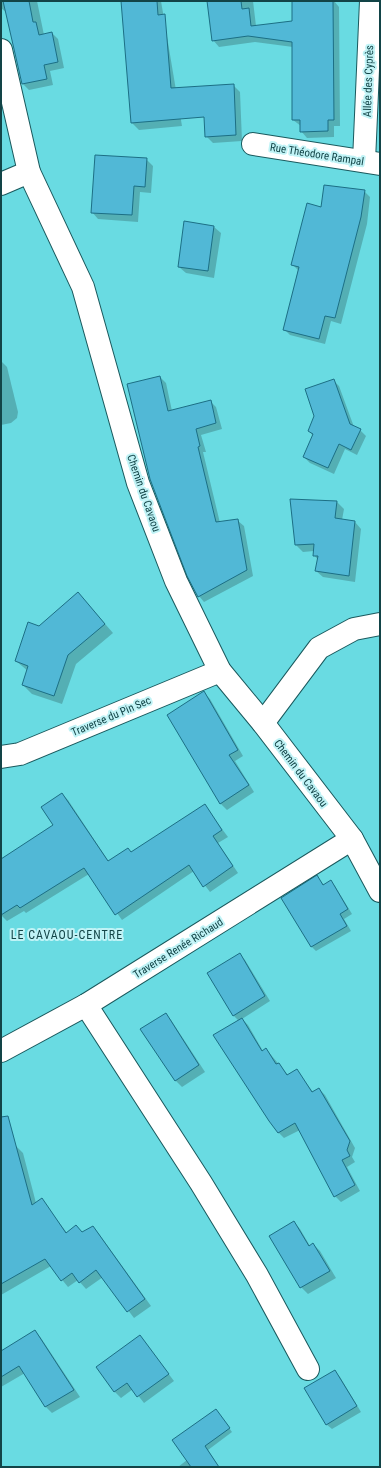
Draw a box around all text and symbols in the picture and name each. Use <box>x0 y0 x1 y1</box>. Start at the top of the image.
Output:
street label: Allée des Cyprès <box>361 45 376 117</box>
street label: Rue Théodore Rampal <box>269 141 365 168</box>
street label: Chemin du Cavaou <box>124 453 163 533</box>
street label: Traverse du Pin Sec <box>69 694 153 739</box>
street label: Chemin du Cavaou <box>271 737 330 809</box>
street label: Traverse Renée Richaud <box>131 916 226 981</box>
district label: LE CAVAOU-CENTRE <box>11 928 123 942</box>

